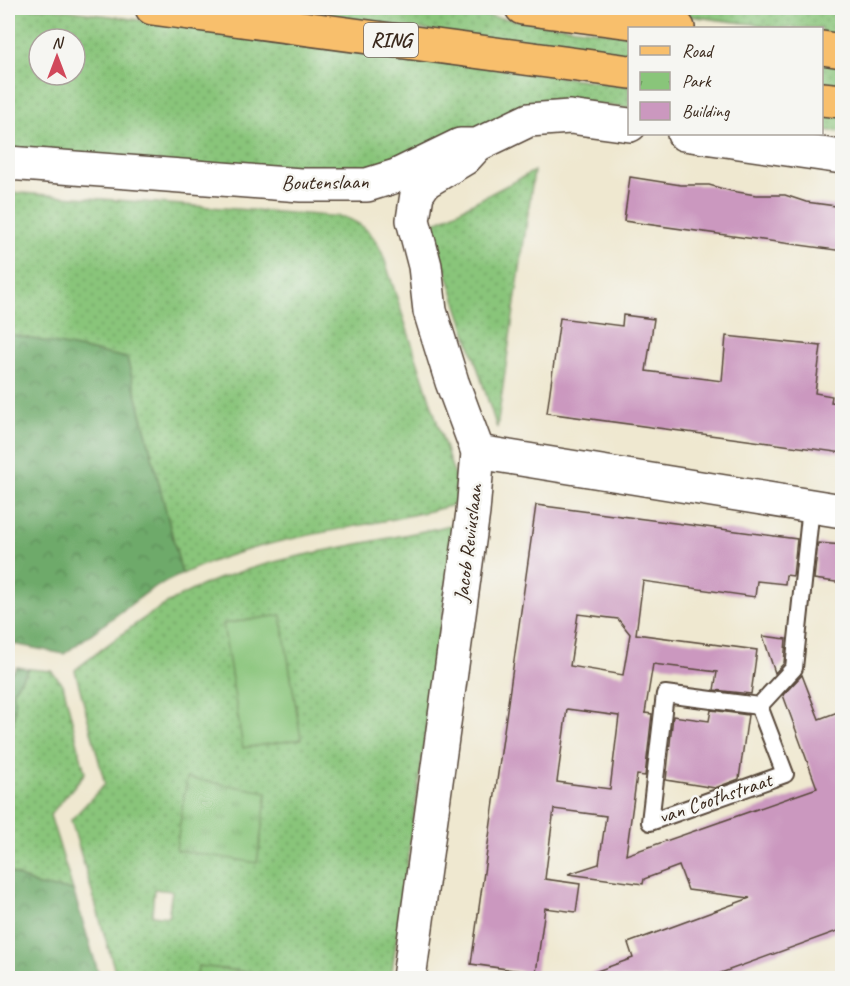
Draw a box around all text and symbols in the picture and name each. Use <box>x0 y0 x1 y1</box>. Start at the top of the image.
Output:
road number: RING <box>364 23 418 57</box>
north arrow <box>27 27 87 87</box>
legend <box>628 27 823 135</box>
text: N <box>52 33 65 53</box>
text: Road <box>682 40 715 62</box>
text: Park <box>682 70 712 92</box>
text: Building <box>682 100 731 122</box>
street label: Boutenslaan <box>281 168 369 196</box>
street label: Jacob Reviuslaan <box>448 481 488 604</box>
street label: van Coothstraat <box>655 766 777 830</box>

